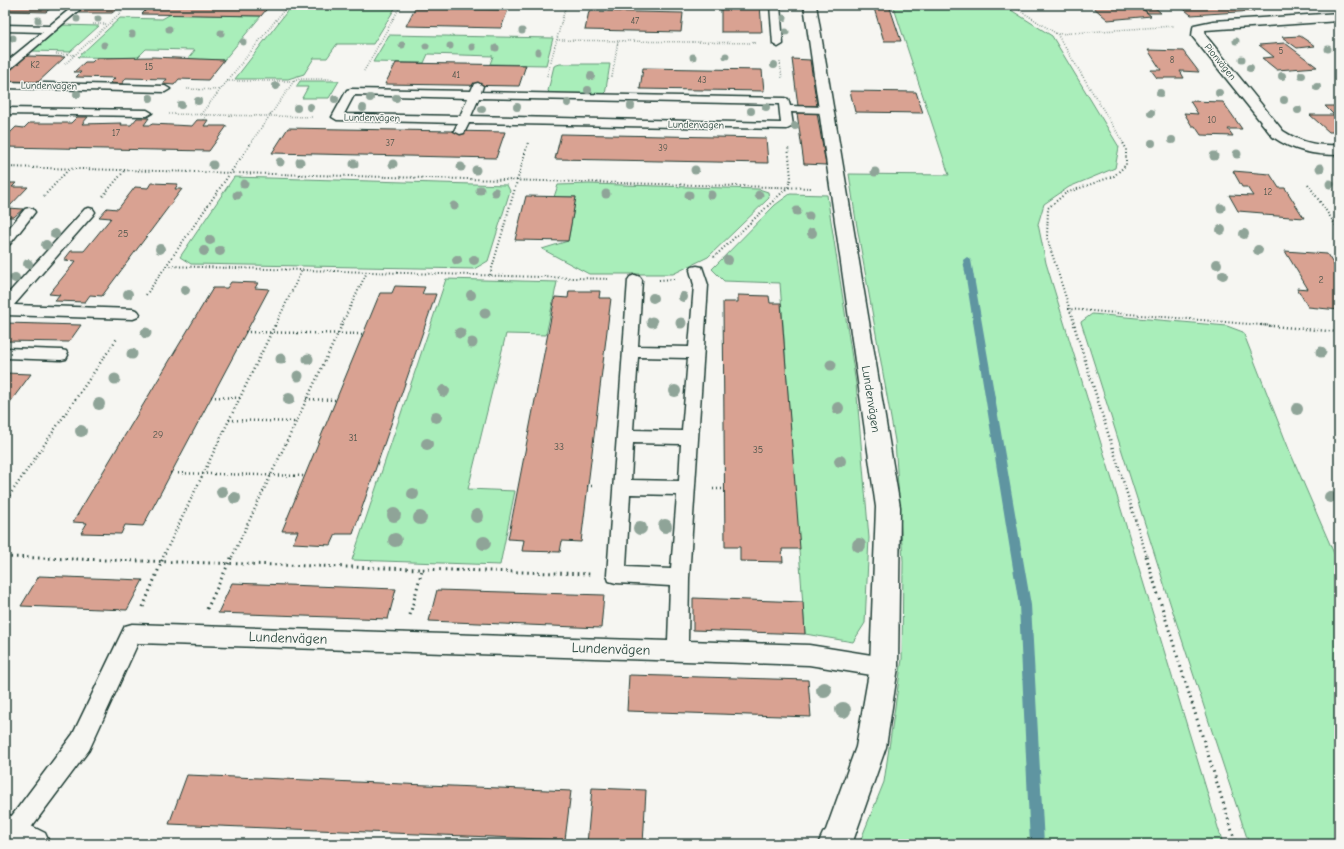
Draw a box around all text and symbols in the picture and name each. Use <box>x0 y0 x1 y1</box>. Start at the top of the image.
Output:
house number: 47 <box>631 16 640 26</box>
street label: Pionvägen <box>1202 41 1238 83</box>
house number: 5 <box>1279 46 1284 56</box>
house number: 8 <box>1170 55 1175 65</box>
house number: K2 <box>30 60 40 70</box>
house number: 15 <box>145 62 153 72</box>
house number: 41 <box>452 70 460 80</box>
house number: 43 <box>698 75 706 85</box>
street label: Lundenvägen <box>21 80 77 92</box>
street label: Lundenvägen <box>344 112 400 124</box>
house number: 10 <box>1207 115 1217 125</box>
street label: Lundenvägen <box>668 119 724 131</box>
house number: 17 <box>112 128 121 138</box>
house number: 37 <box>386 138 395 148</box>
house number: 39 <box>658 143 668 153</box>
house number: 12 <box>1264 187 1272 197</box>
house number: 25 <box>118 228 128 240</box>
house number: 2 <box>1318 274 1324 286</box>
street label: Lundenvägen <box>859 365 883 433</box>
house number: 29 <box>153 429 163 441</box>
house number: 31 <box>348 432 358 444</box>
house number: 33 <box>554 441 564 453</box>
house number: 35 <box>753 444 763 456</box>
street label: Lundenvägen <box>248 628 328 648</box>
street label: Lundenvägen <box>571 639 651 659</box>

